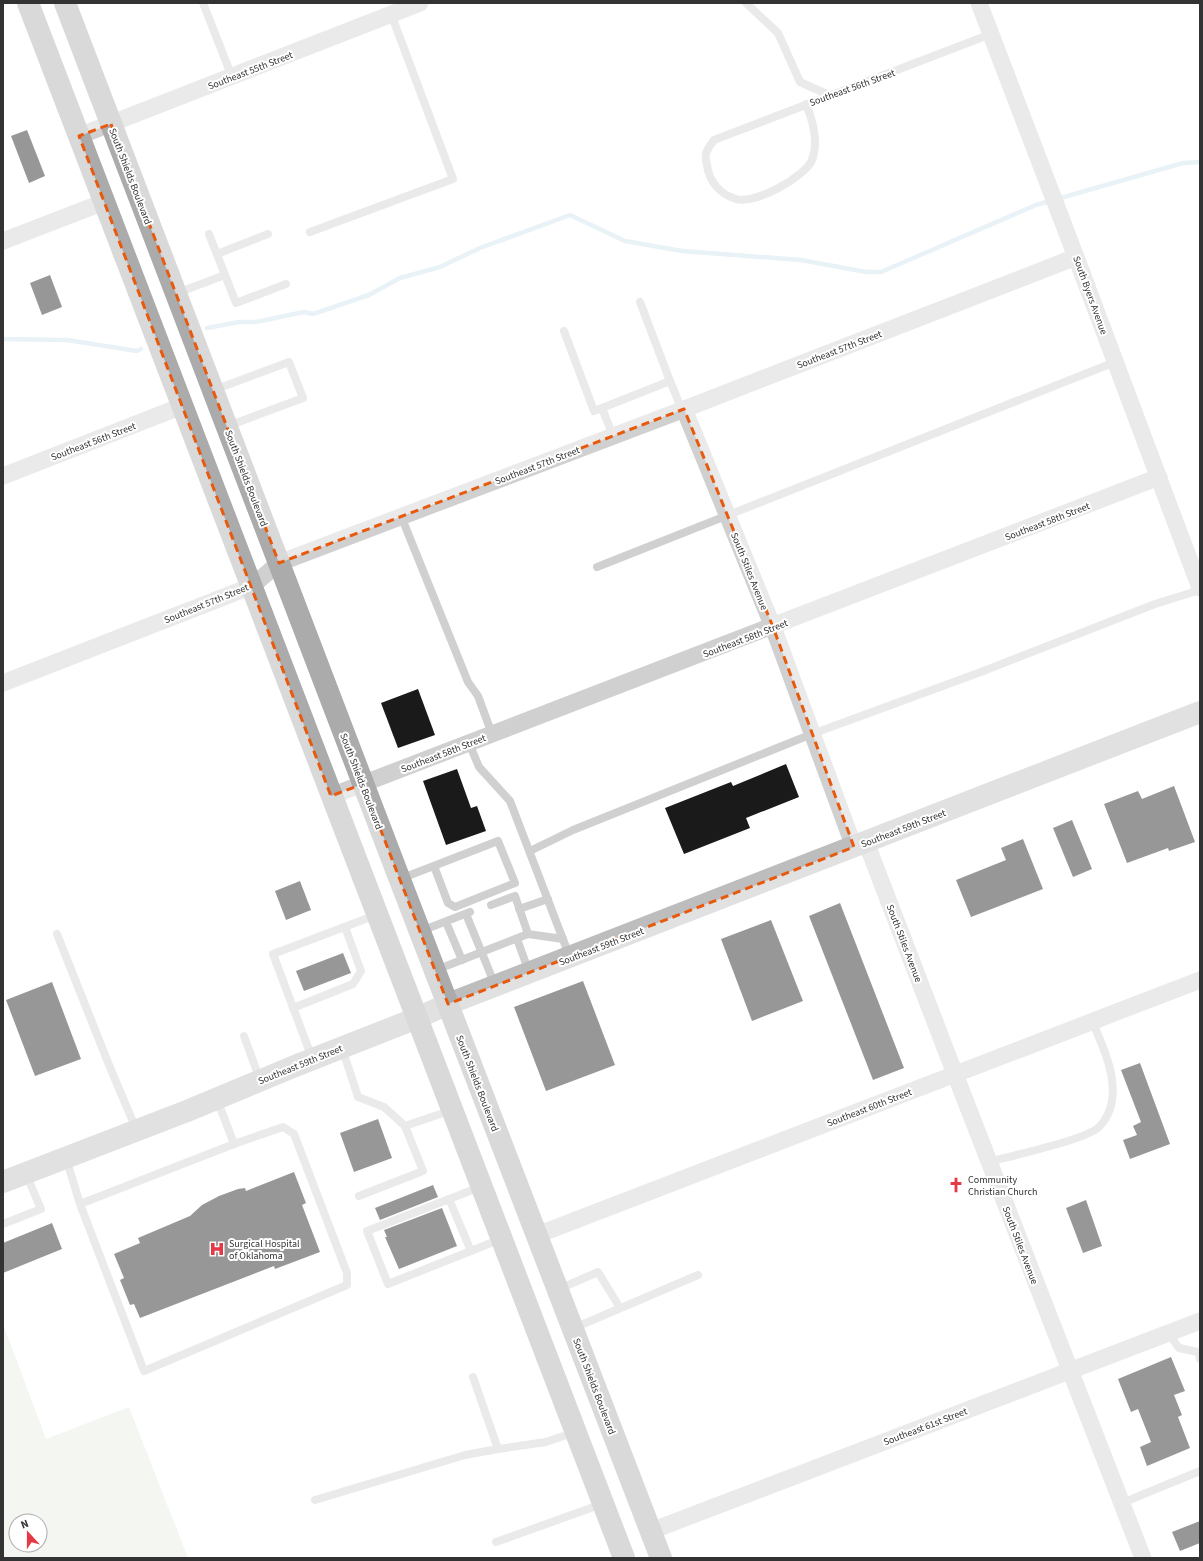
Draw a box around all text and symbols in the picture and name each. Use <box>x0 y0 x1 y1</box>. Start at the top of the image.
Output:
street label: Southeast 55th Street <box>206 48 295 94</box>
street label: Southeast 56th Street <box>808 66 898 110</box>
street label: South Shields Boulevard <box>105 126 155 227</box>
street label: South Byers Avenue <box>1069 254 1111 337</box>
street label: Southeast 57th Street <box>795 327 884 373</box>
street label: Southeast 56th Street <box>49 419 138 465</box>
street label: South Shields Boulevard <box>221 428 271 529</box>
street label: Southeast 57th Street <box>493 443 582 489</box>
street label: Southeast 58th Street <box>1003 499 1092 545</box>
street label: South Stiles Avenue <box>727 531 771 612</box>
street label: Southeast 57th Street <box>162 580 251 627</box>
street label: Southeast 58th Street <box>701 616 790 662</box>
street label: South Shields Boulevard <box>336 731 386 832</box>
street label: Southeast 58th Street <box>399 731 488 777</box>
street label: Southeast 59th Street <box>859 806 948 852</box>
street label: South Stiles Avenue <box>883 902 925 984</box>
street label: Southeast 59th Street <box>557 924 646 970</box>
street label: South Shields Boulevard <box>452 1033 502 1134</box>
street label: Southeast 59th Street <box>256 1041 345 1088</box>
street label: Southeast 60th Street <box>825 1085 914 1131</box>
place label: Community Christian Church <box>968 1173 1037 1199</box>
church icon: Community Christian Church <box>947 1176 965 1194</box>
street label: South Stiles Avenue <box>999 1204 1041 1286</box>
place label: Surgical Hospital of Oklahoma <box>229 1237 300 1263</box>
hospital icon: Surgical Hospital of Oklahoma <box>208 1240 226 1258</box>
street label: South Shields Boulevard <box>569 1336 619 1437</box>
street label: Southeast 61st Street <box>881 1404 970 1449</box>
north arrow <box>8 1513 48 1553</box>
text: N <box>18 1516 31 1532</box>

